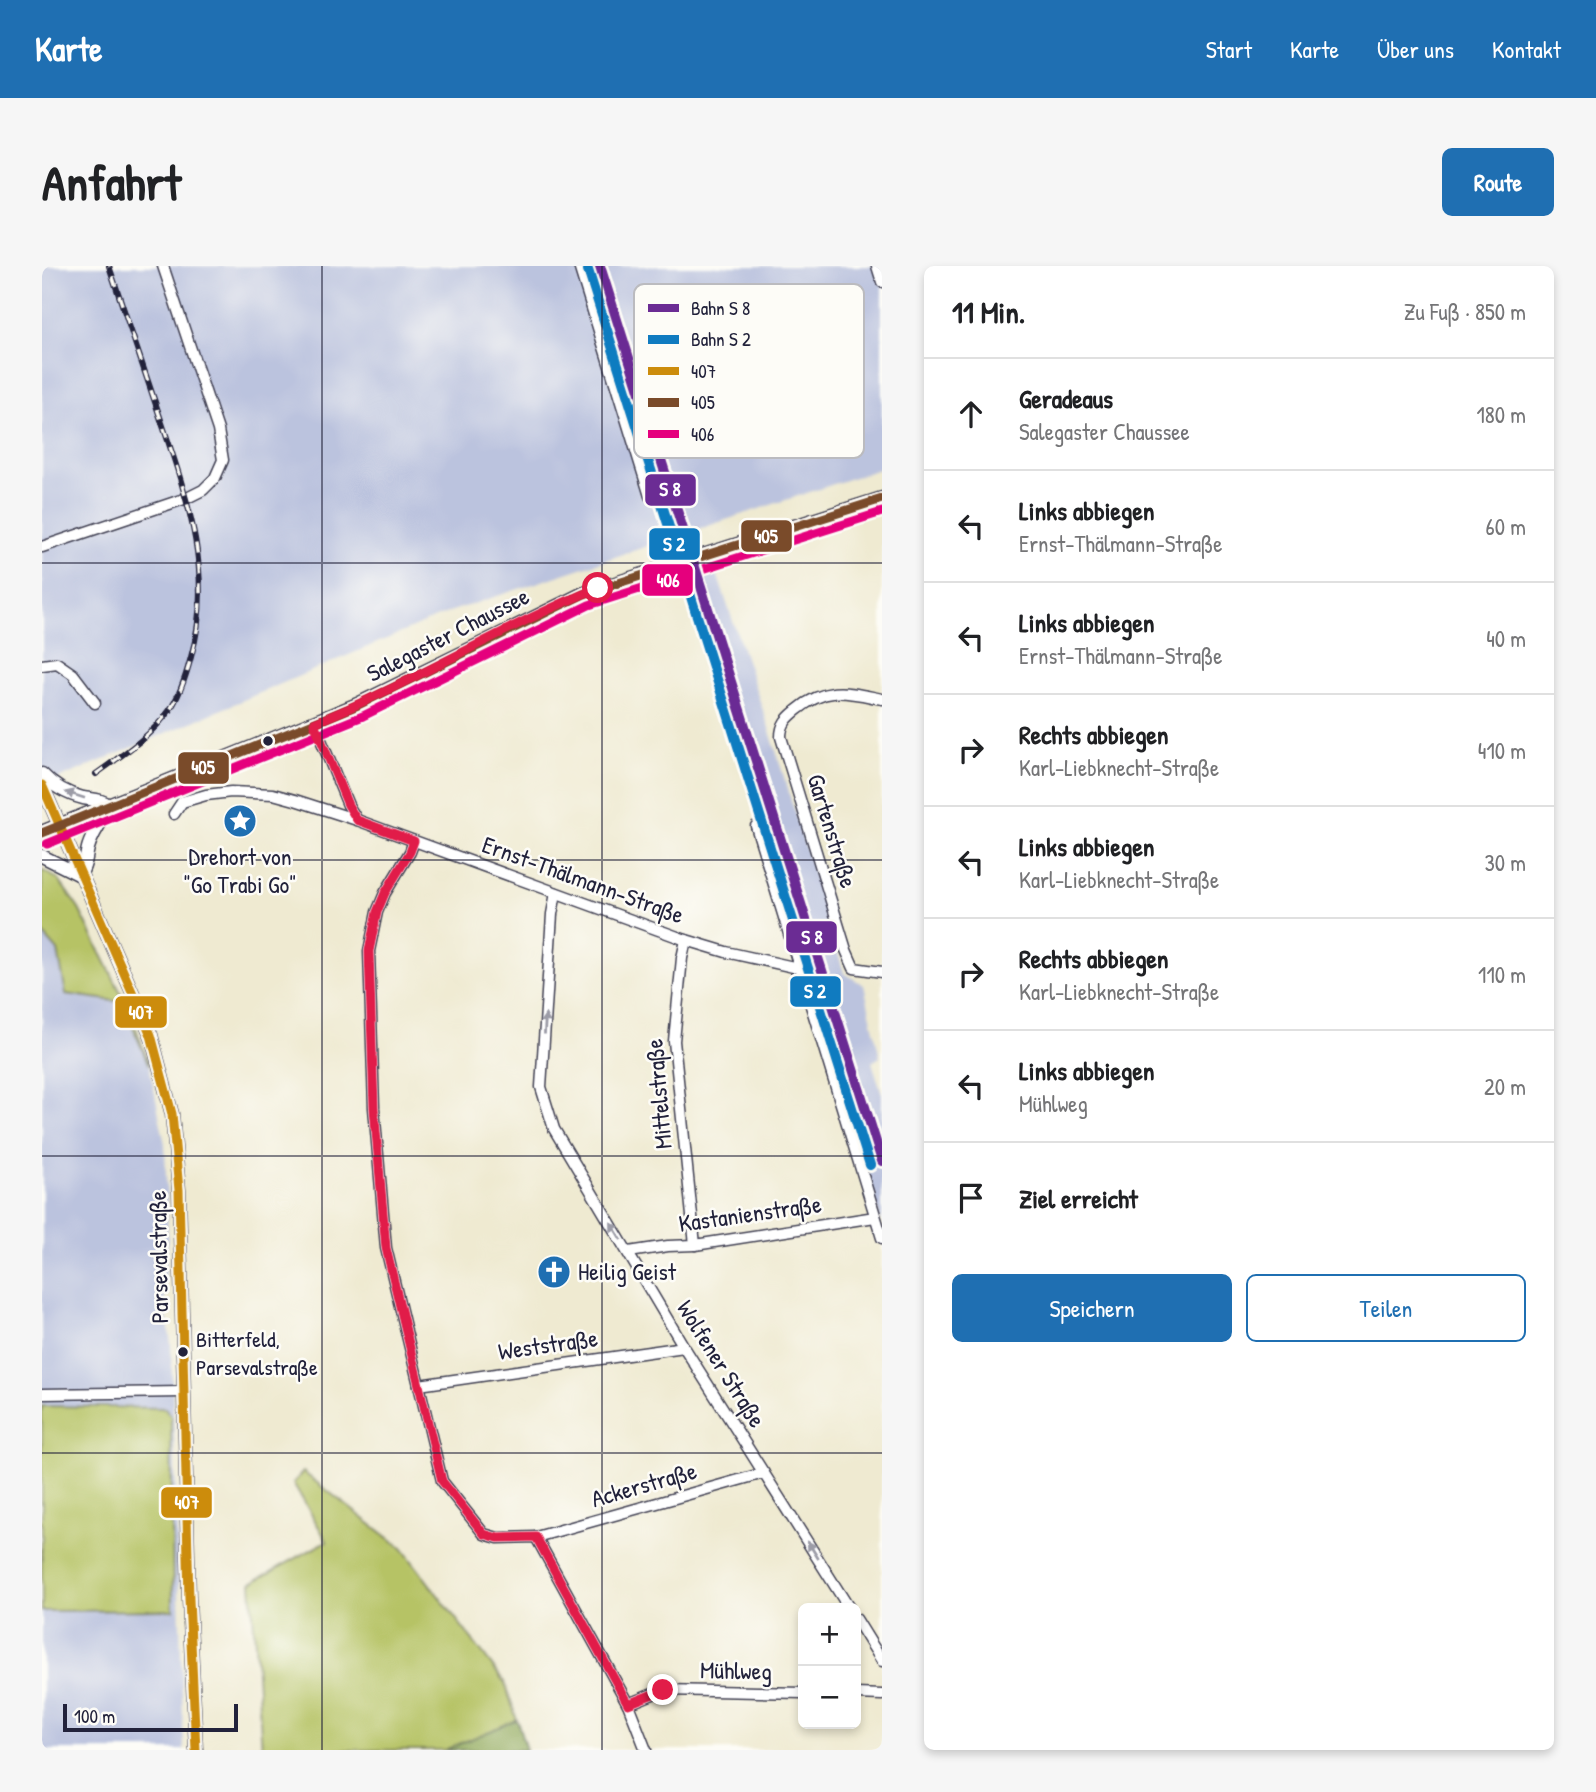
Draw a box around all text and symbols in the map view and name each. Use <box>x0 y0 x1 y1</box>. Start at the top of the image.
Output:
text: Karte <box>35 27 102 71</box>
text: Start <box>1206 33 1252 65</box>
text: Karte <box>1290 33 1339 65</box>
text: Über uns <box>1377 33 1454 65</box>
text: Kontakt <box>1492 33 1561 65</box>
button: Route <box>1442 148 1554 216</box>
text: Anfahrt <box>42 149 181 215</box>
legend <box>634 284 864 458</box>
text: 11 Min. <box>952 292 1025 332</box>
text: Bahn S 8 <box>691 295 750 321</box>
text: Zu Fuß · 850 m <box>1404 296 1526 327</box>
text: Bahn S 2 <box>691 326 751 352</box>
text: 407 <box>691 358 716 384</box>
text: Geradeaus <box>1019 381 1113 416</box>
text: 405 <box>691 389 715 415</box>
icon: ahead <box>952 395 990 433</box>
text: 180 m <box>1476 399 1526 430</box>
text: Salegaster Chaussee <box>1019 416 1190 447</box>
text: 406 <box>691 421 714 447</box>
line badge: S 8 <box>644 473 697 507</box>
text: S 8 <box>659 476 681 502</box>
text: Links abbiegen <box>1019 493 1155 528</box>
icon: left <box>952 507 990 545</box>
text: 60 m <box>1486 511 1526 542</box>
line badge: 405 <box>740 519 793 553</box>
text: 405 <box>754 523 779 549</box>
line badge: S 2 <box>648 527 701 561</box>
text: Ernst-Thälmann-Straße <box>1019 528 1222 559</box>
text: S 2 <box>663 531 685 557</box>
line badge: 406 <box>641 563 694 597</box>
text: 406 <box>656 567 680 593</box>
route start <box>582 572 613 603</box>
street label: Salegaster Chaussee <box>361 579 535 689</box>
text: Links abbiegen <box>1019 605 1155 640</box>
icon: left <box>952 619 990 657</box>
text: 40 m <box>1486 623 1526 654</box>
text: Ernst-Thälmann-Straße <box>1019 640 1222 671</box>
text: Rechts abbiegen <box>1019 717 1169 752</box>
icon: right <box>952 731 990 769</box>
unlabelled marker <box>261 734 275 748</box>
text: 410 m <box>1478 735 1526 766</box>
line badge: 405 <box>177 751 230 785</box>
text: Karl-Liebknecht-Straße <box>1019 752 1219 783</box>
text: 405 <box>191 754 216 780</box>
street label: Gartenstraße <box>801 770 866 892</box>
one-way arrow <box>64 789 85 799</box>
place icon: Drehort von "Go Trabi Go" <box>221 802 259 840</box>
street label: Ernst-Thälmann-Straße <box>478 828 689 931</box>
text: Links abbiegen <box>1019 829 1155 864</box>
place label: Drehort von "Go Trabi Go" <box>183 840 297 900</box>
icon: left <box>952 843 990 881</box>
text: 30 m <box>1484 847 1526 878</box>
text: Karl-Liebknecht-Straße <box>1019 864 1219 895</box>
line badge: S 8 <box>785 920 838 954</box>
text: S 8 <box>801 924 823 950</box>
text: Rechts abbiegen <box>1019 941 1169 976</box>
icon: right <box>952 955 990 993</box>
text: 110 m <box>1478 959 1526 990</box>
line badge: S 2 <box>789 975 842 1008</box>
text: Karl-Liebknecht-Straße <box>1019 976 1219 1007</box>
text: S 2 <box>804 978 826 1004</box>
line badge: 407 <box>114 995 168 1029</box>
text: 407 <box>128 999 154 1025</box>
one-way arrow <box>539 1012 550 1034</box>
street label: Mittelstraße <box>637 1037 679 1151</box>
text: Links abbiegen <box>1019 1053 1155 1088</box>
icon: left <box>952 1067 990 1105</box>
text: 20 m <box>1484 1071 1526 1102</box>
text: Mühlweg <box>1019 1088 1088 1119</box>
icon: arrive <box>952 1179 990 1217</box>
text: Ziel erreicht <box>1019 1181 1138 1216</box>
street label: Kastanienstraße <box>676 1187 824 1239</box>
street label: Parsevalstraße <box>141 1190 175 1324</box>
one-way arrow <box>610 1222 623 1241</box>
church icon: Heilig Geist <box>535 1253 573 1291</box>
place label: Heilig Geist <box>578 1255 677 1287</box>
button: Speichern <box>952 1274 1232 1342</box>
button: Teilen <box>1246 1274 1526 1342</box>
street label: Wolfener Straße <box>670 1294 774 1434</box>
street label: Weststraße <box>496 1321 600 1367</box>
place label: Bitterfeld, Parsevalstraße <box>196 1324 318 1382</box>
marker: Bitterfeld, Parsevalstraße <box>176 1345 190 1359</box>
street label: Ackerstraße <box>587 1454 701 1514</box>
line badge: 407 <box>160 1486 213 1519</box>
text: 407 <box>174 1489 200 1515</box>
one-way arrow <box>806 1541 819 1560</box>
map controls <box>798 1603 861 1729</box>
button: + <box>798 1603 861 1666</box>
street label: Mühlweg <box>700 1653 772 1687</box>
button: − <box>798 1666 861 1729</box>
route end <box>647 1674 678 1705</box>
scale bar <box>63 1701 238 1733</box>
text: 100 m <box>74 1703 115 1729</box>

